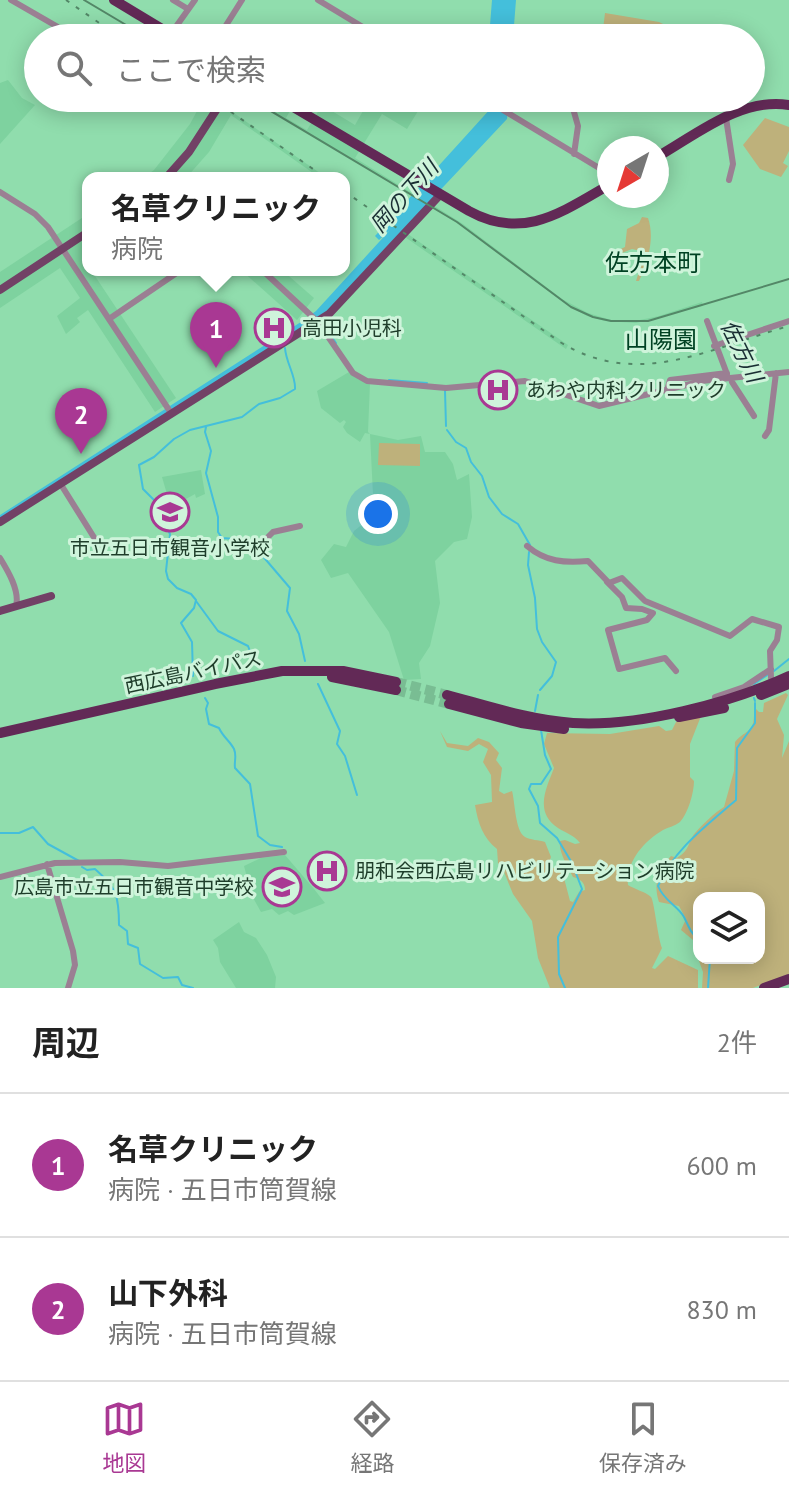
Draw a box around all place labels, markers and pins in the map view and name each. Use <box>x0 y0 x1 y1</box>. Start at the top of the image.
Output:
pin: 1 <box>190 302 242 368</box>
hospital icon: 高田小児科 <box>253 307 295 349</box>
place label: 高田小児科 <box>302 315 402 341</box>
hospital icon: あわや内科クリニック <box>477 369 519 411</box>
place label: あわや内科クリニック <box>526 377 726 403</box>
pin: 2 <box>55 388 107 454</box>
school or university icon: 市立五日市観音小学校 <box>149 491 191 533</box>
place label: 市立五日市観音小学校 <box>70 535 270 561</box>
hospital icon: 朋和会西広島リハビリテーション病院 <box>306 850 348 892</box>
place label: 朋和会西広島リハビリテーション病院 <box>355 858 695 884</box>
school or university icon: 広島市立五日市観音中学校 <box>261 866 303 908</box>
place label: 広島市立五日市観音中学校 <box>14 874 254 900</box>

